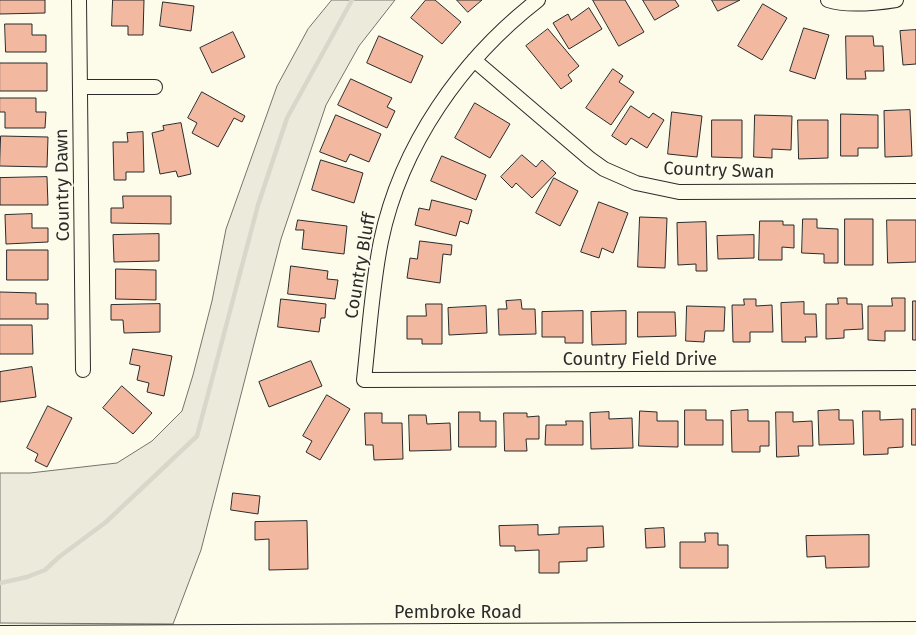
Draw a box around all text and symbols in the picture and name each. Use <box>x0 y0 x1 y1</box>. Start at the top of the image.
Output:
street label: Country Dawn <box>51 128 75 242</box>
street label: Country Swan <box>663 158 775 184</box>
street label: Country Bluff <box>341 211 381 321</box>
street label: Country Field Drive <box>563 349 717 371</box>
street label: Pembroke Road <box>394 602 522 624</box>

